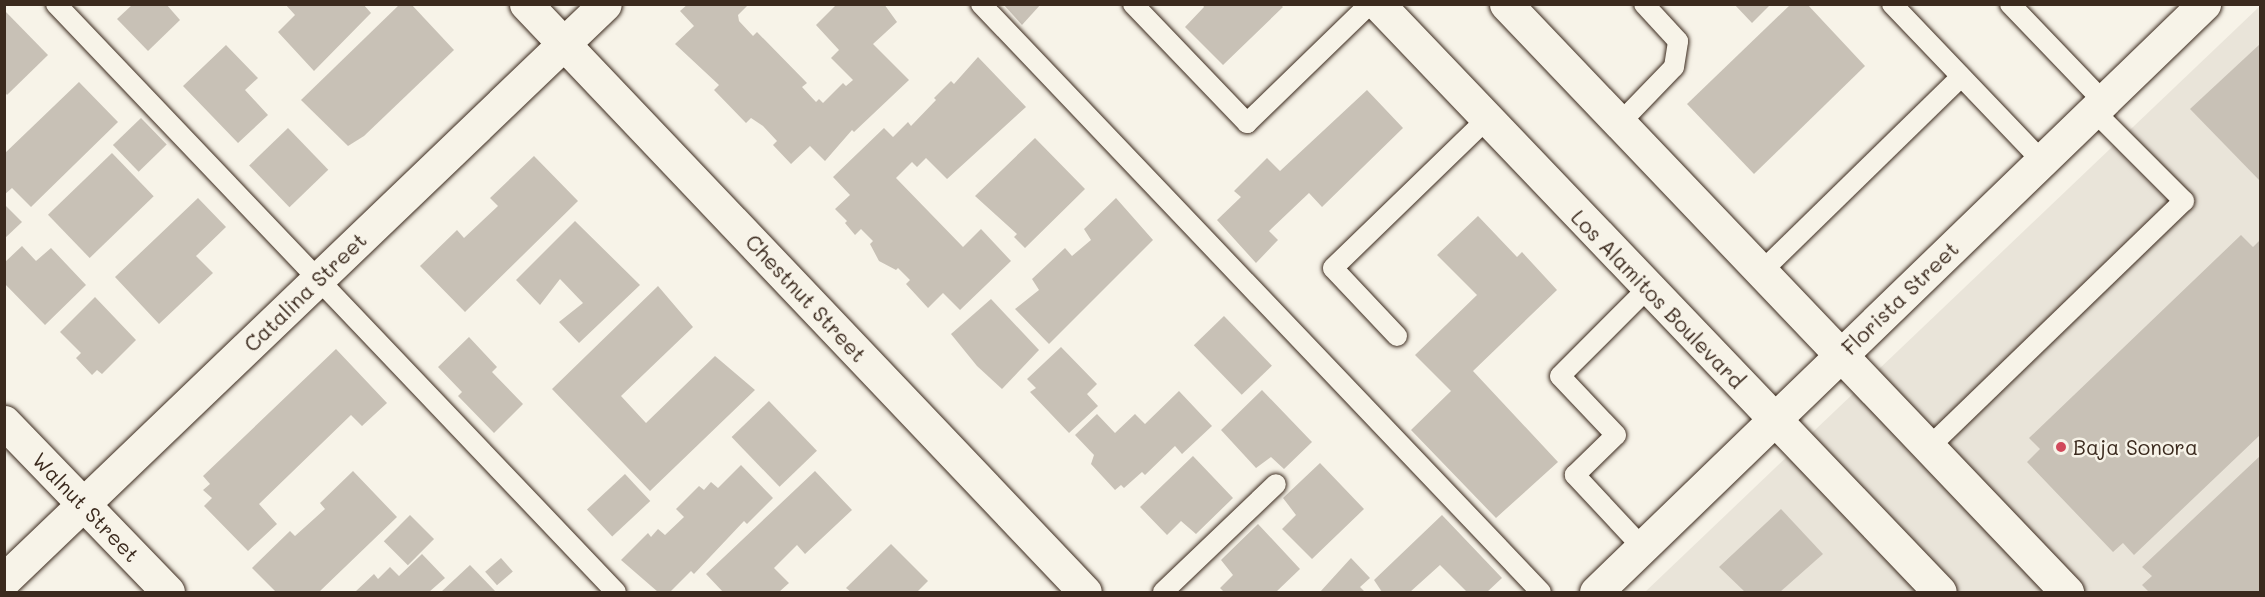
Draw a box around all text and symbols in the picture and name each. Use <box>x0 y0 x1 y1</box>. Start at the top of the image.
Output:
street label: Los Alamitos Boulevard <box>1566 205 1750 393</box>
street label: Catalina Street <box>239 227 371 357</box>
street label: Chestnut Street <box>740 229 872 367</box>
street label: Florista Street <box>1836 236 1964 360</box>
place label: Baja Sonora <box>2073 434 2198 460</box>
marker: Baja Sonora <box>2054 440 2068 454</box>
street label: Walnut Street <box>27 447 145 567</box>

